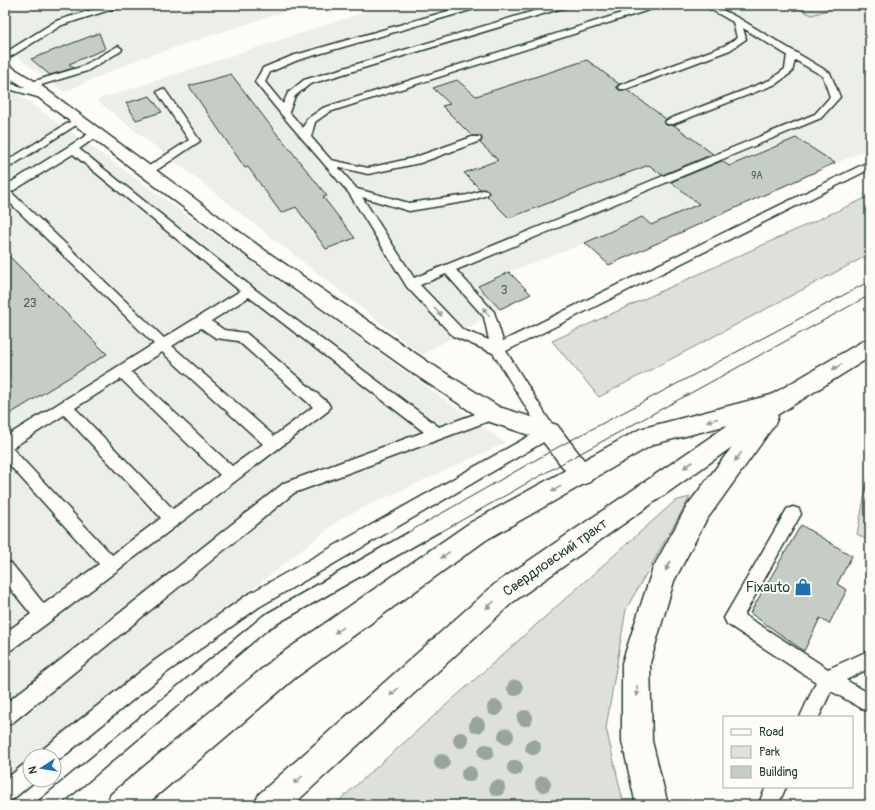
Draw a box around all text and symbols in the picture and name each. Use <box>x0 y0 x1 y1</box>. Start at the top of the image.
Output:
house number: 9А <box>751 170 763 182</box>
house number: 3 <box>501 283 508 298</box>
house number: 23 <box>23 296 37 311</box>
one-way arrow <box>433 307 443 317</box>
one-way arrow <box>482 307 490 318</box>
one-way arrow <box>831 364 843 371</box>
one-way arrow <box>706 417 719 423</box>
one-way arrow <box>734 452 742 462</box>
one-way arrow <box>682 461 693 469</box>
one-way arrow <box>551 485 562 492</box>
street label: Свердловский тракт <box>500 515 611 600</box>
one-way arrow <box>440 551 450 559</box>
one-way arrow <box>664 560 671 572</box>
shop icon: Fixauto <box>793 577 813 597</box>
place label: Fixauto <box>746 579 790 596</box>
one-way arrow <box>485 600 496 609</box>
one-way arrow <box>334 626 344 634</box>
one-way arrow <box>634 685 640 698</box>
one-way arrow <box>389 687 399 697</box>
legend <box>723 716 853 788</box>
text: Road <box>759 725 784 740</box>
text: Park <box>759 745 780 760</box>
north arrow <box>22 748 62 788</box>
text: N <box>25 764 40 775</box>
text: Building <box>759 765 798 780</box>
one-way arrow <box>293 775 303 784</box>

